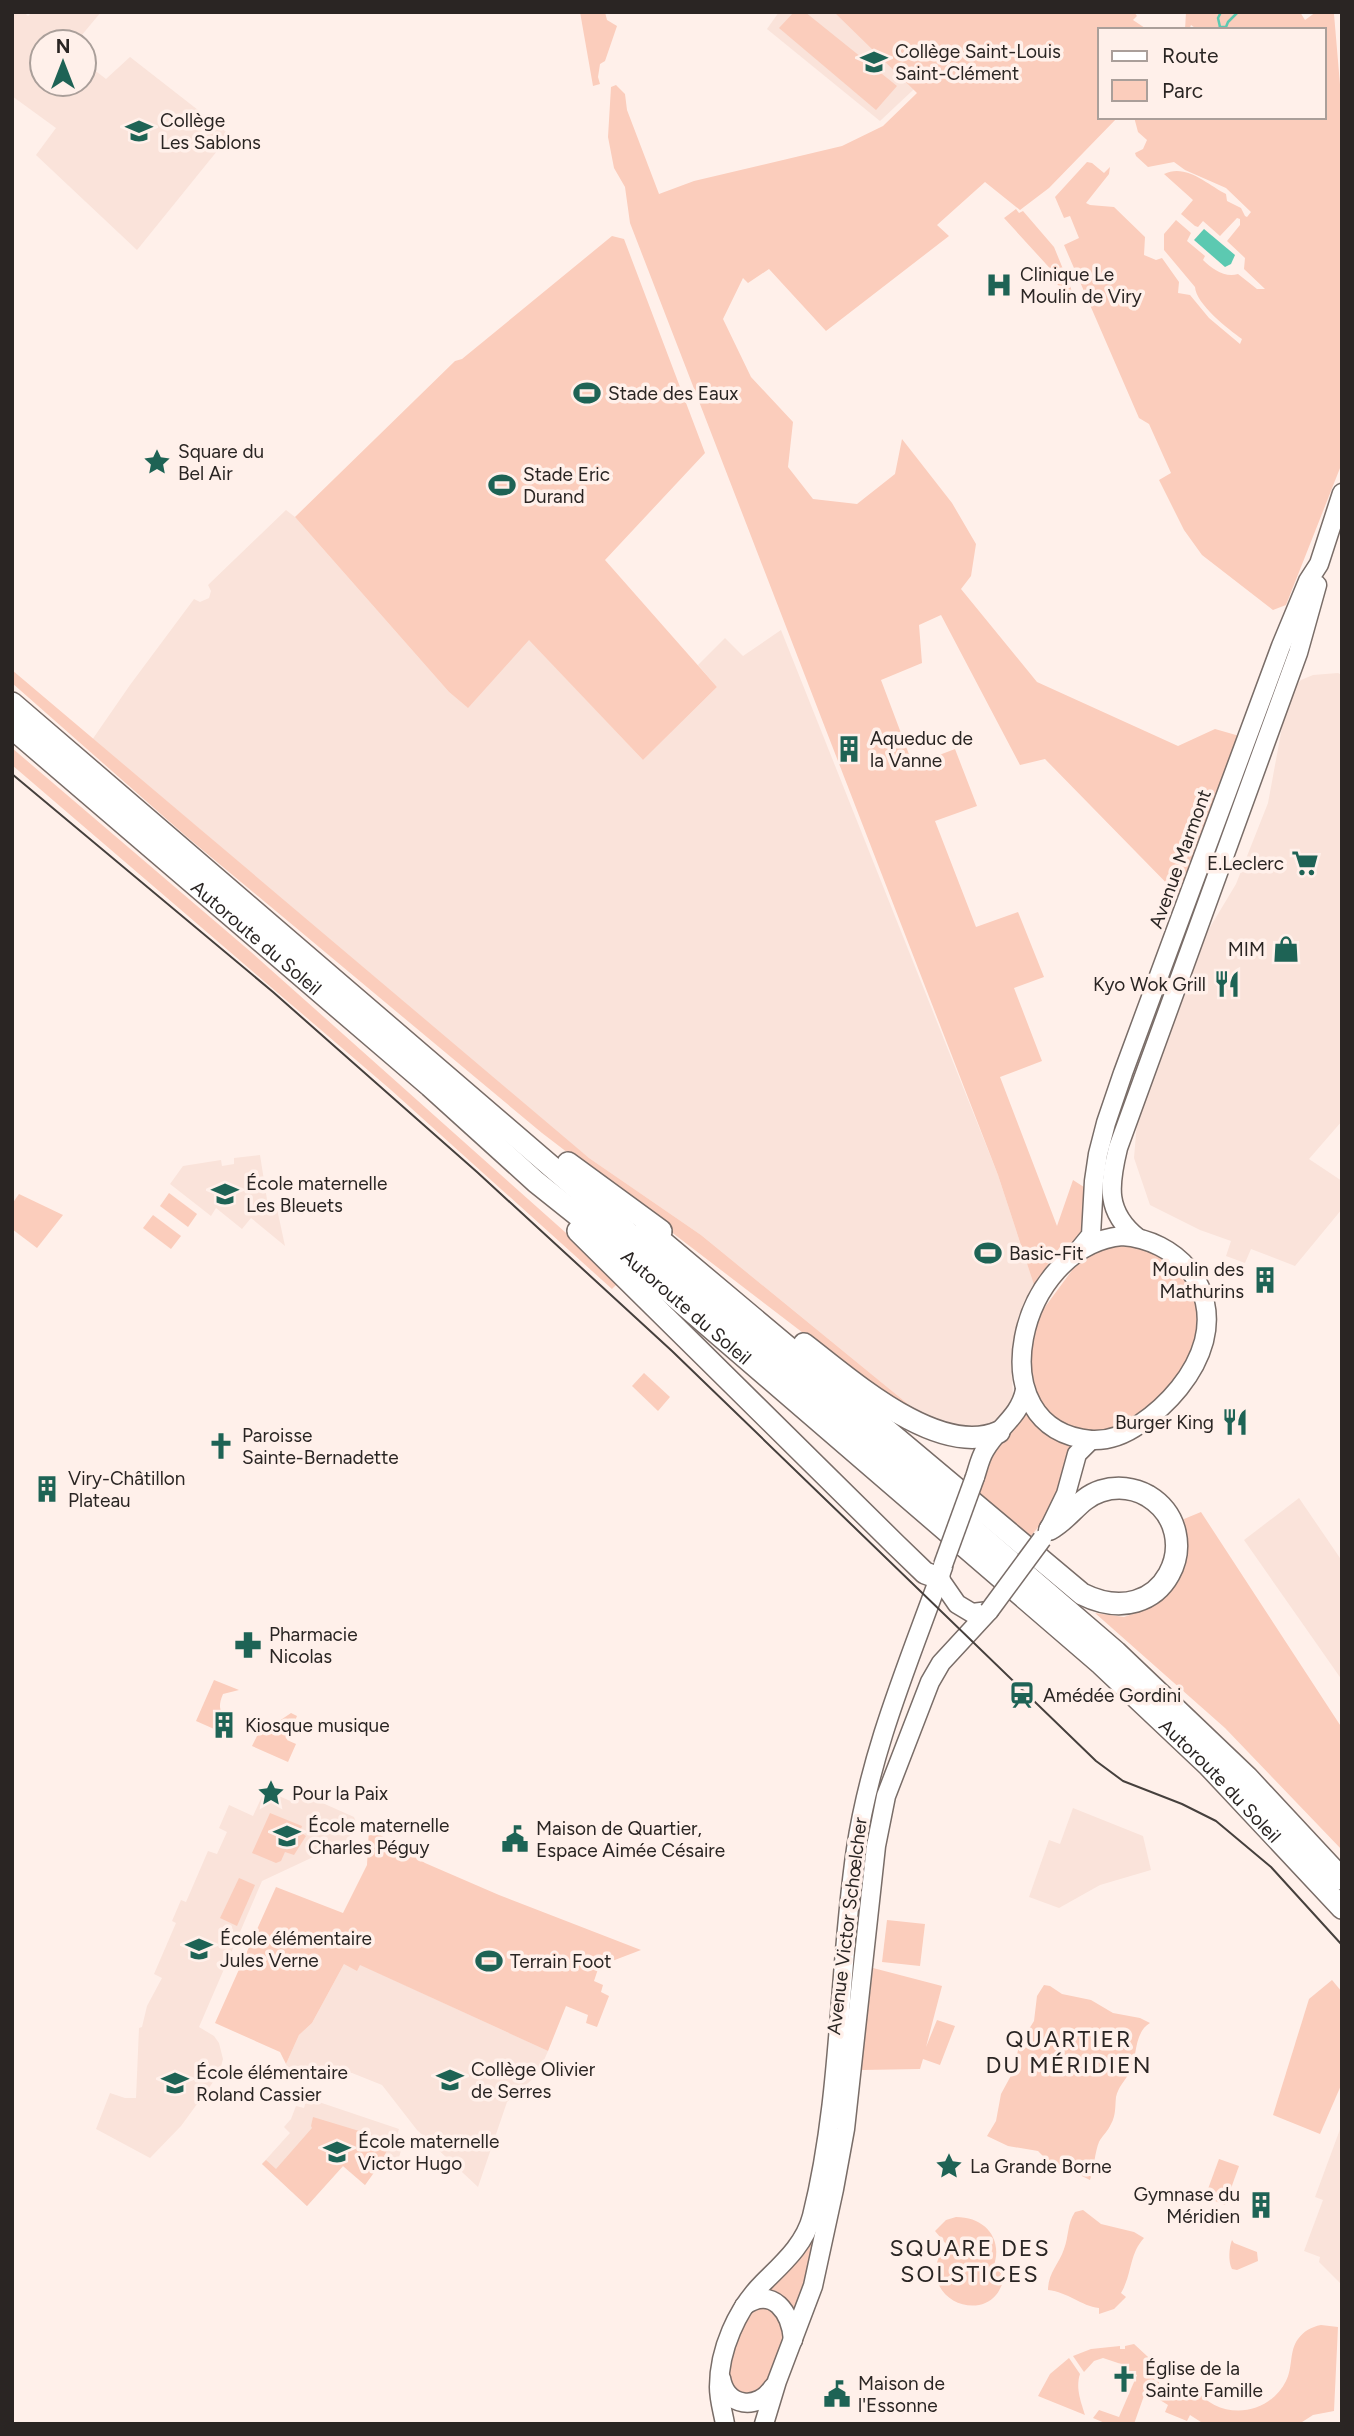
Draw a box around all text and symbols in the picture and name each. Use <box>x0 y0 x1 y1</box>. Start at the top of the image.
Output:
north arrow <box>28 28 98 98</box>
legend <box>1098 28 1326 119</box>
text: N <box>56 35 70 58</box>
place label: Collège Saint-Louis Saint-Clément <box>895 40 1061 85</box>
text: Route <box>1162 43 1218 68</box>
school or university icon: Collège Saint-Louis Saint-Clément <box>859 47 889 77</box>
text: Parc <box>1162 78 1203 103</box>
place label: Collège Les Sablons <box>160 109 261 154</box>
school or university icon: Collège Les Sablons <box>124 116 154 146</box>
place label: Clinique Le Moulin de Viry <box>1020 263 1142 308</box>
hospital icon: Clinique Le Moulin de Viry <box>984 270 1014 300</box>
sports icon: Stade des Eaux <box>572 378 602 408</box>
place label: Stade des Eaux <box>608 382 738 405</box>
place label: Square du Bel Air <box>178 440 264 485</box>
place icon: Square du Bel Air <box>142 447 172 477</box>
place label: Stade Eric Durand <box>523 463 610 508</box>
sports icon: Stade Eric Durand <box>487 470 517 500</box>
place label: Aqueduc de la Vanne <box>870 727 973 772</box>
building icon: Aqueduc de la Vanne <box>834 734 864 764</box>
street label: Avenue Marmont <box>1144 786 1216 932</box>
supermarket icon: E.Leclerc <box>1290 848 1320 878</box>
place label: E.Leclerc <box>1207 852 1284 875</box>
street label: Autoroute du Soleil <box>187 875 326 1000</box>
shop icon: MIM <box>1271 934 1301 964</box>
place label: MIM <box>1228 938 1265 961</box>
restaurant icon: Kyo Wok Grill <box>1212 969 1242 999</box>
place label: Kyo Wok Grill <box>1093 973 1206 996</box>
place label: École maternelle Les Bleuets <box>246 1172 387 1217</box>
school or university icon: École maternelle Les Bleuets <box>210 1179 240 1209</box>
sports icon: Basic-Fit <box>973 1238 1003 1268</box>
place label: Basic-Fit <box>1009 1242 1084 1265</box>
street label: Autoroute du Soleil <box>617 1245 756 1369</box>
place label: Moulin des Mathurins <box>1152 1258 1244 1303</box>
building icon: Moulin des Mathurins <box>1250 1265 1280 1295</box>
restaurant icon: Burger King <box>1220 1407 1250 1437</box>
place label: Burger King <box>1115 1411 1214 1434</box>
place label: Paroisse Sainte-Bernadette <box>242 1424 399 1469</box>
church icon: Paroisse Sainte-Bernadette <box>206 1431 236 1461</box>
place label: Viry-Châtillon Plateau <box>68 1467 185 1512</box>
building icon: Viry-Châtillon Plateau <box>32 1474 62 1504</box>
place label: Pharmacie Nicolas <box>269 1623 358 1668</box>
pharmacy icon: Pharmacie Nicolas <box>233 1630 263 1660</box>
station icon: Amédée Gordini <box>1007 1680 1037 1710</box>
place label: Amédée Gordini <box>1043 1684 1181 1707</box>
building icon: Kiosque musique <box>209 1710 239 1740</box>
place label: Kiosque musique <box>245 1714 390 1737</box>
street label: Autoroute du Soleil <box>1155 1714 1286 1847</box>
place icon: Pour la Paix <box>256 1778 286 1808</box>
place label: Pour la Paix <box>292 1782 388 1805</box>
place label: École maternelle Charles Péguy <box>308 1814 449 1859</box>
street label: Avenue Victor Schœlcher <box>822 1815 872 2036</box>
place label: Maison de Quartier, Espace Aimée Césaire <box>536 1817 725 1862</box>
school or university icon: École maternelle Charles Péguy <box>272 1821 302 1851</box>
public building icon: Maison de Quartier, Espace Aimée Césaire <box>500 1824 530 1854</box>
place label: École élémentaire Jules Verne <box>220 1927 372 1972</box>
school or university icon: École élémentaire Jules Verne <box>184 1934 214 1964</box>
sports icon: Terrain Foot <box>474 1946 504 1976</box>
place label: Terrain Foot <box>510 1950 611 1973</box>
district label: QUARTIER DU MÉRIDIEN <box>986 2025 1152 2079</box>
place label: Collège Olivier de Serres <box>471 2058 596 2103</box>
place label: École élémentaire Roland Cassier <box>196 2061 348 2106</box>
school or university icon: Collège Olivier de Serres <box>435 2065 465 2095</box>
school or university icon: École élémentaire Roland Cassier <box>160 2068 190 2098</box>
place label: École maternelle Victor Hugo <box>358 2130 499 2175</box>
school or university icon: École maternelle Victor Hugo <box>322 2137 352 2167</box>
place icon: La Grande Borne <box>934 2151 964 2181</box>
place label: La Grande Borne <box>970 2155 1112 2178</box>
place label: Gymnase du Méridien <box>1133 2183 1240 2228</box>
building icon: Gymnase du Méridien <box>1246 2190 1276 2220</box>
district label: SQUARE DES SOLSTICES <box>889 2234 1051 2288</box>
place label: Église de la Sainte Famille <box>1145 2357 1263 2402</box>
church icon: Église de la Sainte Famille <box>1109 2364 1139 2394</box>
place label: Maison de l'Essonne <box>858 2372 945 2417</box>
public building icon: Maison de l'Essonne <box>822 2379 852 2409</box>

